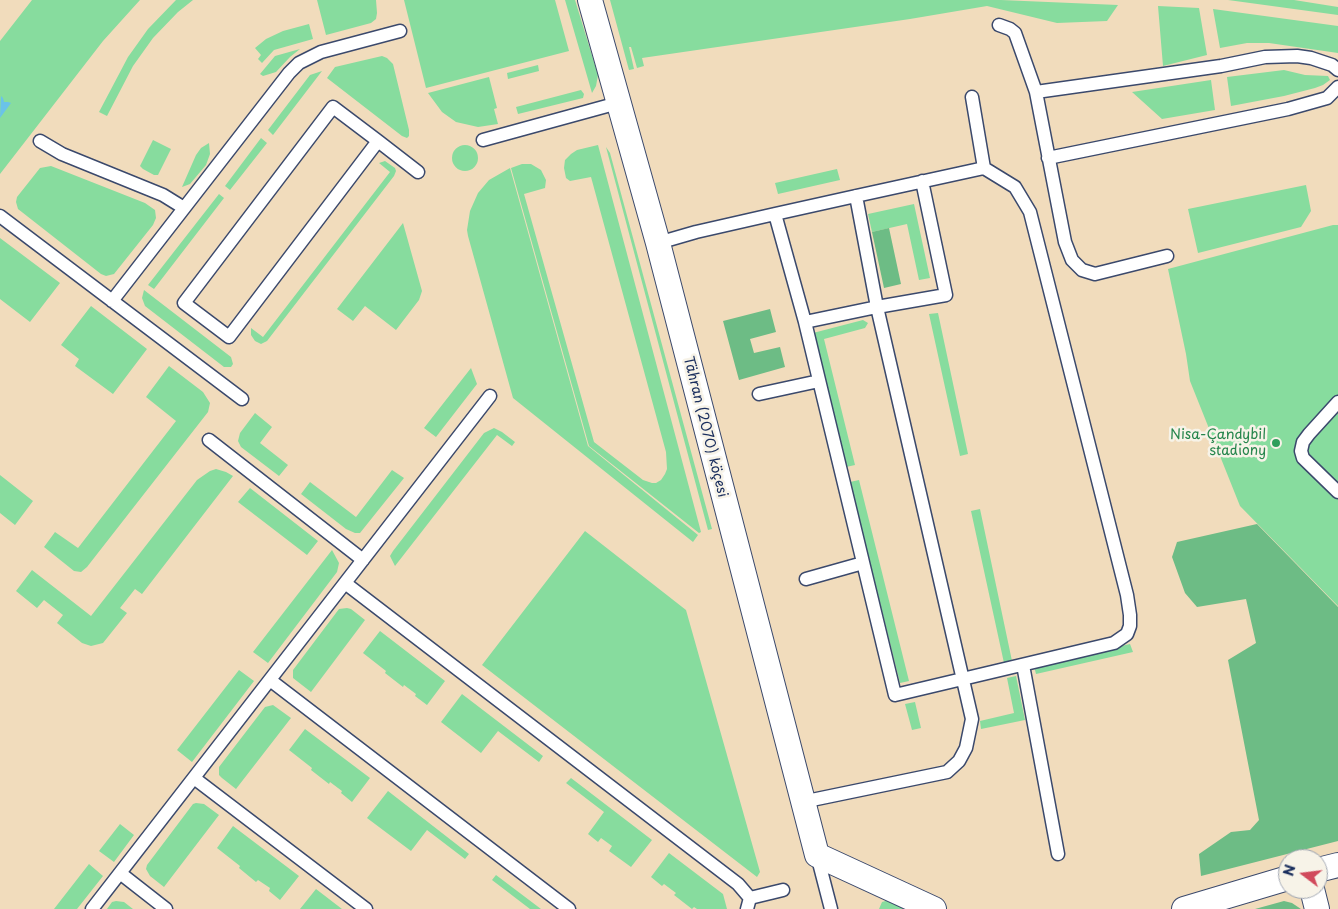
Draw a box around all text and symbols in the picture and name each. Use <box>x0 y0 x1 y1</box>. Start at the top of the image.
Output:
street label: Tähran (2070) köçesi <box>679 355 731 499</box>
place label: Nisa-Çandybil stadiony <box>1170 427 1266 460</box>
marker: Nisa-Çandybil stadiony <box>1270 437 1282 449</box>
north arrow <box>1278 849 1328 899</box>
text: N <box>1277 862 1301 878</box>

